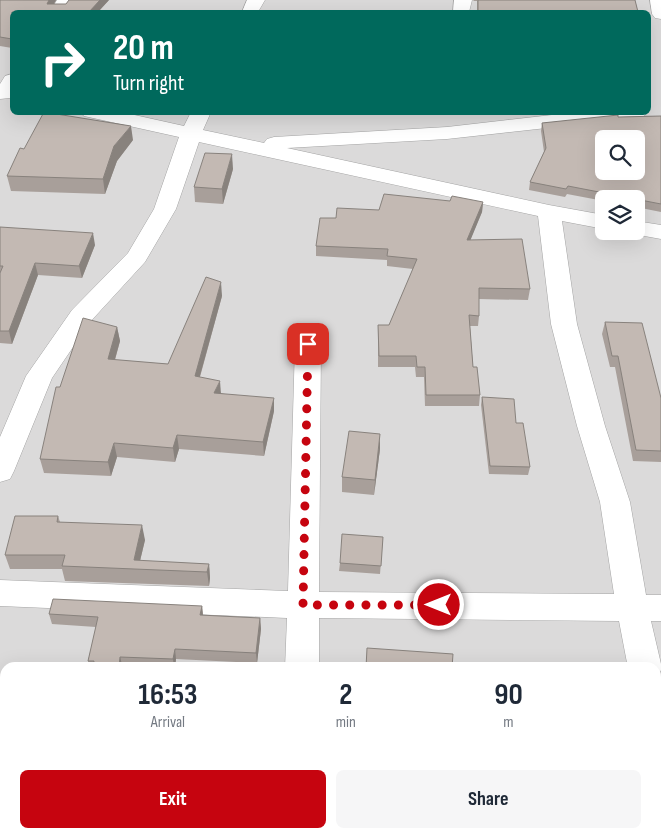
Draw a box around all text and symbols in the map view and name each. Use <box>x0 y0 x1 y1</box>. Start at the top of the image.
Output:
text: 20 m <box>113 27 174 70</box>
icon: right <box>30 30 95 95</box>
text: Turn right <box>113 70 184 97</box>
map controls <box>595 130 645 240</box>
button: search <box>595 130 645 180</box>
button: layers <box>595 190 645 240</box>
pin <box>287 323 329 365</box>
icon: arrive <box>294 330 322 358</box>
position arrow <box>412 578 464 630</box>
text: 16:53 <box>138 677 198 713</box>
text: 2 <box>339 677 352 713</box>
text: 90 <box>494 677 523 713</box>
text: Arrival <box>151 713 185 732</box>
text: min <box>336 713 356 732</box>
text: m <box>503 713 514 732</box>
button: Exit <box>20 770 326 828</box>
button: Share <box>336 770 641 828</box>

